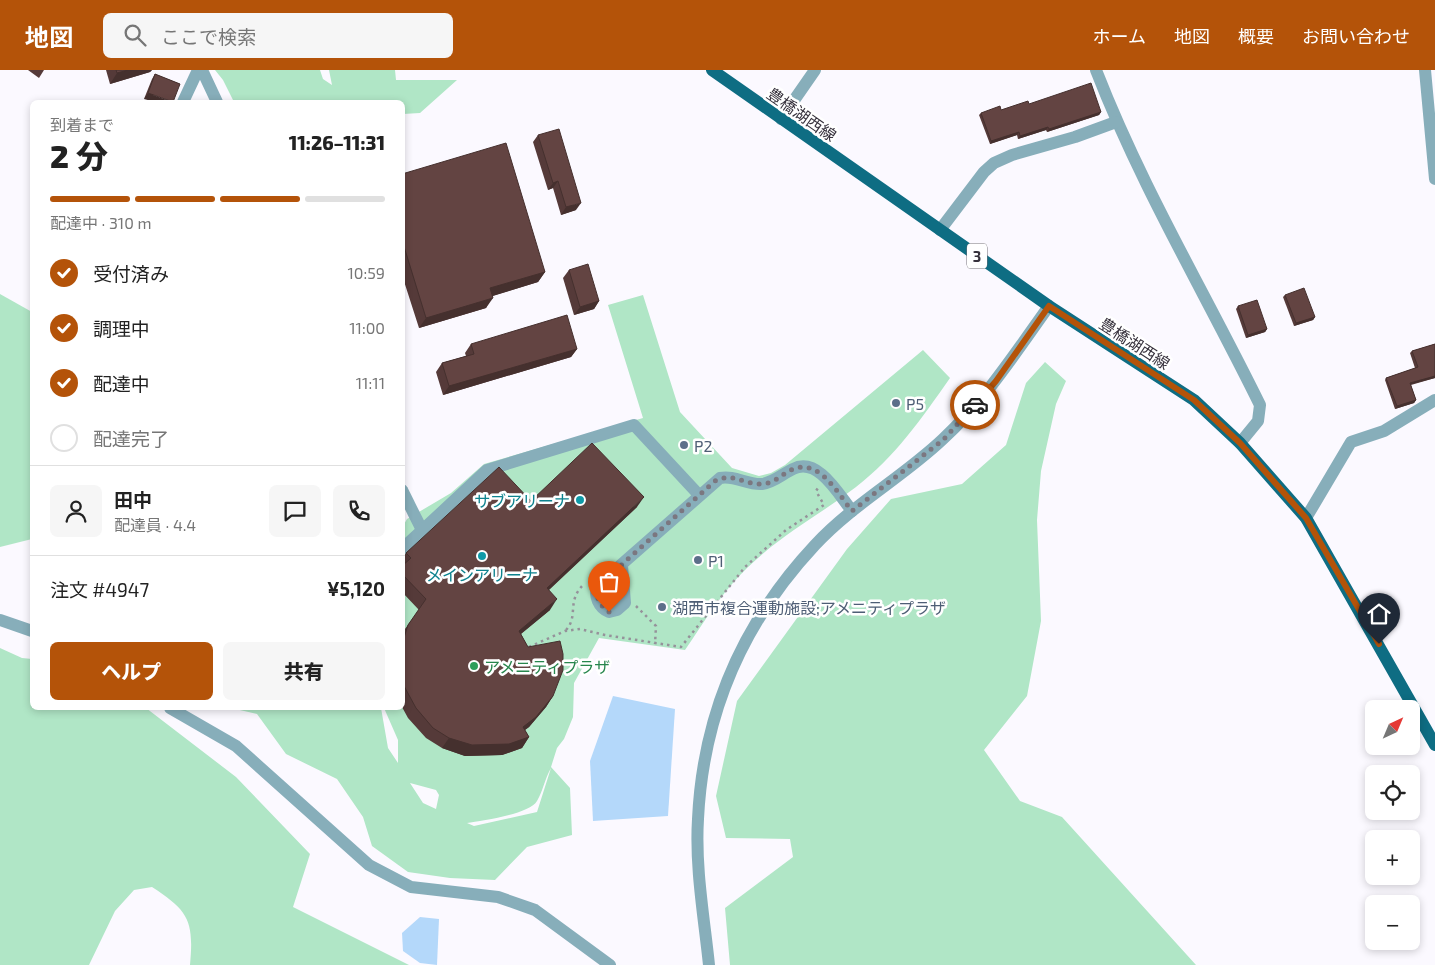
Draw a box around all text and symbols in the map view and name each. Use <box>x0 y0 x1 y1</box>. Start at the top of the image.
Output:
search box <box>103 13 453 58</box>
icon: search <box>121 21 149 49</box>
text: 地図 <box>25 22 73 51</box>
text: ここで検索 <box>161 25 256 48</box>
text: ホーム <box>1093 25 1146 47</box>
text: 地図 <box>1174 25 1210 47</box>
text: 概要 <box>1238 25 1274 47</box>
text: お問い合わせ <box>1302 25 1410 47</box>
street label: 豊橋湖西線 <box>764 83 840 145</box>
text: 到着まで <box>50 115 114 134</box>
text: 11:26–11:31 <box>289 131 385 154</box>
text: 2 分 <box>50 136 108 174</box>
text: 配達中 · 310 m <box>50 213 151 232</box>
road number: 3 <box>967 244 987 268</box>
icon: check <box>50 259 78 287</box>
text: 受付済み <box>93 262 169 285</box>
text: 10:59 <box>347 263 385 282</box>
street label: 豊橋湖西線 <box>1096 313 1174 373</box>
icon: check <box>50 314 78 342</box>
text: 調理中 <box>93 317 150 340</box>
text: 11:00 <box>349 318 385 337</box>
icon: check <box>50 369 78 397</box>
text: 配達中 <box>93 372 150 395</box>
text: 11:11 <box>356 373 385 392</box>
courier <box>950 380 1000 430</box>
icon: car <box>961 391 989 419</box>
place label: P5 <box>906 394 924 413</box>
marker: P5 <box>890 397 902 409</box>
text: 配達完了 <box>93 427 169 450</box>
place label: P2 <box>694 436 712 455</box>
marker: P2 <box>678 439 690 451</box>
button: person <box>50 485 102 537</box>
button: chat <box>269 485 321 537</box>
button: phone <box>333 485 385 537</box>
text: 田中 <box>114 488 152 511</box>
place label: サブアリーナ <box>474 491 570 510</box>
marker: サブアリーナ <box>574 494 586 506</box>
text: 配達員 · 4.4 <box>114 515 196 534</box>
marker: メインアリーナ <box>476 550 488 562</box>
place label: P1 <box>708 551 724 570</box>
marker: P1 <box>692 554 704 566</box>
pin <box>588 561 630 612</box>
place label: メインアリーナ <box>426 565 538 584</box>
icon: bag <box>595 568 623 596</box>
text: ¥5,120 <box>327 577 385 600</box>
text: 注文 #4947 <box>50 578 149 601</box>
pin <box>1358 593 1400 644</box>
place label: 湖西市複合運動施設;アメニティプラザ <box>672 598 946 617</box>
icon: home <box>1365 600 1393 628</box>
marker: 湖西市複合運動施設;アメニティプラザ <box>656 601 668 613</box>
button: ヘルプ <box>50 642 213 700</box>
button: 共有 <box>223 642 385 700</box>
place label: アメニティプラザ <box>484 657 610 676</box>
marker: アメニティプラザ <box>468 660 480 672</box>
north arrow <box>1365 700 1420 755</box>
map controls <box>1365 700 1420 950</box>
button: locate <box>1365 765 1420 820</box>
button: + <box>1365 830 1420 885</box>
button: − <box>1365 895 1420 950</box>

